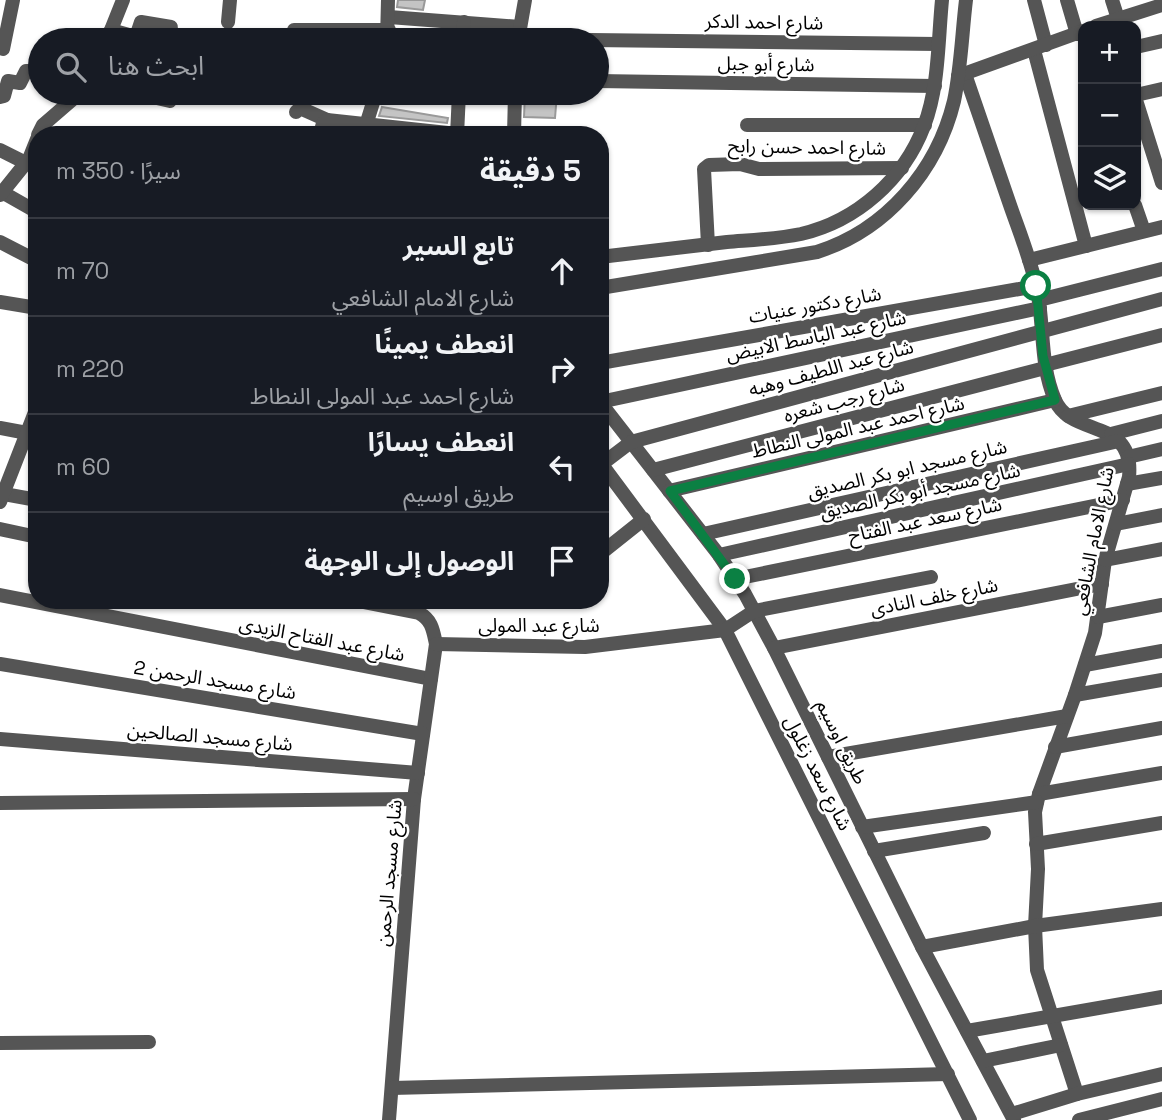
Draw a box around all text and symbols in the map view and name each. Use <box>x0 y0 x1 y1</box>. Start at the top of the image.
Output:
street label: شارع احمد الدكر <box>704 8 823 37</box>
map controls <box>1078 21 1141 210</box>
button: + <box>1078 21 1141 84</box>
search box <box>28 28 609 105</box>
icon: search <box>52 48 90 86</box>
text: ابحث هنا <box>108 49 204 83</box>
street label: شارع أبو جبل <box>717 51 815 78</box>
button: − <box>1078 84 1141 147</box>
street label: شارع احمد حسن رابح <box>728 133 886 163</box>
button: layers <box>1078 147 1141 210</box>
text: 5 دقيقة <box>480 151 581 190</box>
text: سيرًا · 350 m <box>56 156 181 186</box>
text: تابع السير <box>403 229 514 263</box>
icon: ahead <box>543 252 581 290</box>
text: 70 m <box>56 256 109 286</box>
route start <box>1020 270 1051 301</box>
street label: شارع دكتور عنيات <box>747 281 883 330</box>
text: شارع الامام الشافعي <box>332 283 514 313</box>
street label: شارع عبد الباسط الابيض <box>724 305 909 368</box>
text: انعطف يمينًا <box>374 327 514 361</box>
street label: شارع عبد اللطيف وهبه <box>746 334 916 403</box>
icon: right <box>543 350 581 388</box>
text: 220 m <box>56 354 124 384</box>
street label: شارع رجب شعره <box>781 372 907 429</box>
text: شارع احمد عبد المولى النطاط <box>250 381 514 411</box>
street label: شارع احمد عبد المولى النطاط <box>749 390 967 465</box>
text: انعطف يسارًا <box>368 425 514 459</box>
street label: شارع مسجد ابو بكر الصديق <box>805 434 1010 505</box>
icon: left <box>543 448 581 486</box>
text: 60 m <box>56 452 111 482</box>
street label: شارع مسجد أبو بكر الصديق <box>817 458 1023 525</box>
street label: شارع الامام الشافعي <box>1066 465 1122 618</box>
text: طريق اوسيم <box>403 479 514 509</box>
street label: شارع سعد عبد الفتاح <box>846 492 1004 549</box>
icon: arrive <box>543 542 581 580</box>
text: الوصول إلى الوجهة <box>304 544 514 578</box>
route end <box>719 563 750 594</box>
street label: شارع خلف النادى <box>868 572 1000 623</box>
street label: شارع عبد الفتاح الزيدى <box>237 611 407 668</box>
street label: شارع عبد المولى <box>478 613 600 639</box>
street label: شارع مسجد الرحمن 2 <box>132 655 298 706</box>
street label: طريق اوسيم <box>809 695 873 790</box>
street label: شارع سعد زغلول <box>777 711 858 835</box>
street label: شارع مسجد الصالحين <box>126 717 294 758</box>
street label: شارع مسجد الرحمن <box>370 798 409 948</box>

